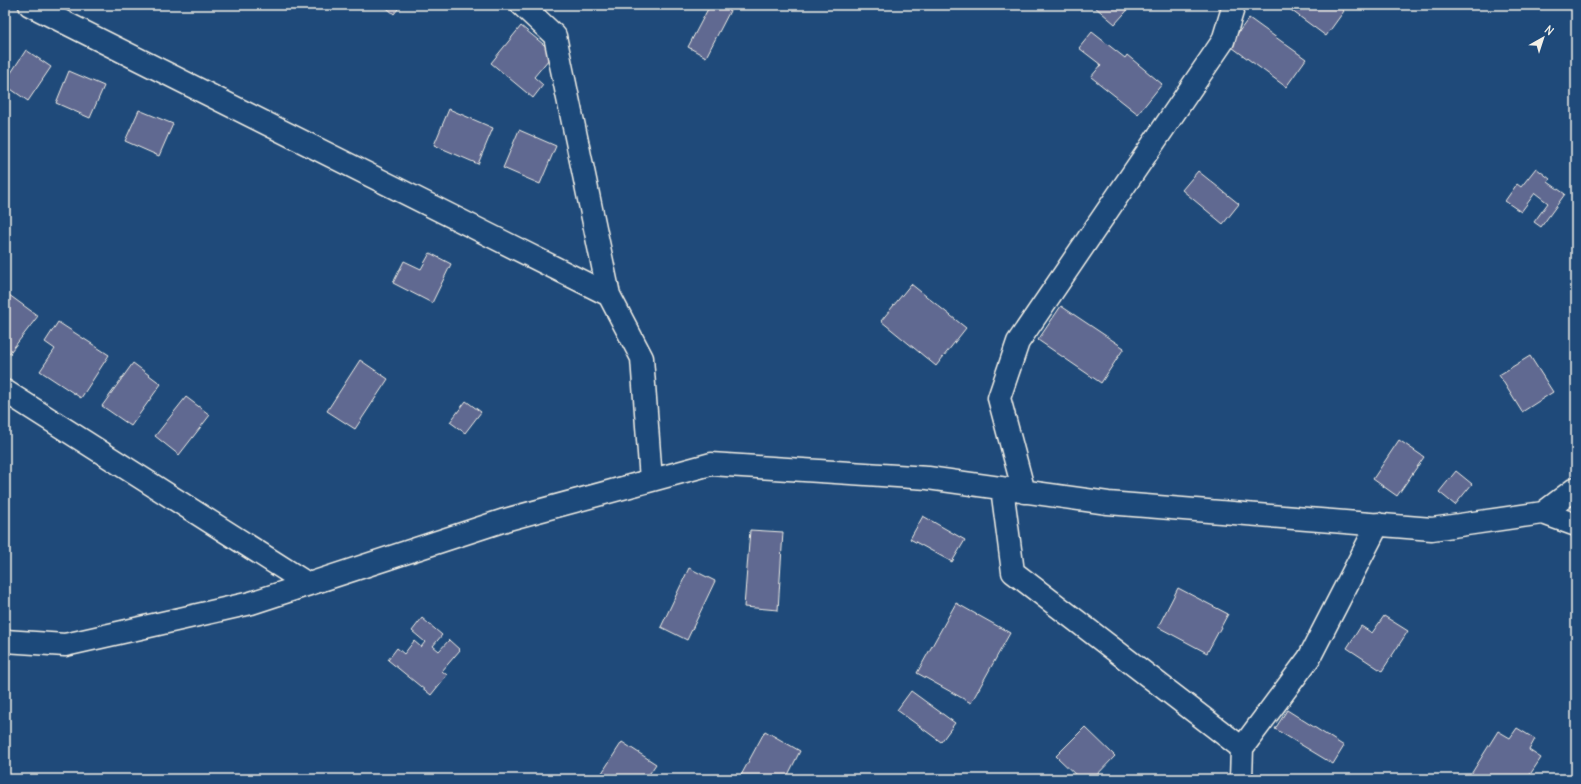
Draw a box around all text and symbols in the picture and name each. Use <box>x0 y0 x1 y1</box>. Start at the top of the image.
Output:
north arrow <box>1523 18 1563 58</box>
text: N <box>1542 22 1557 38</box>

